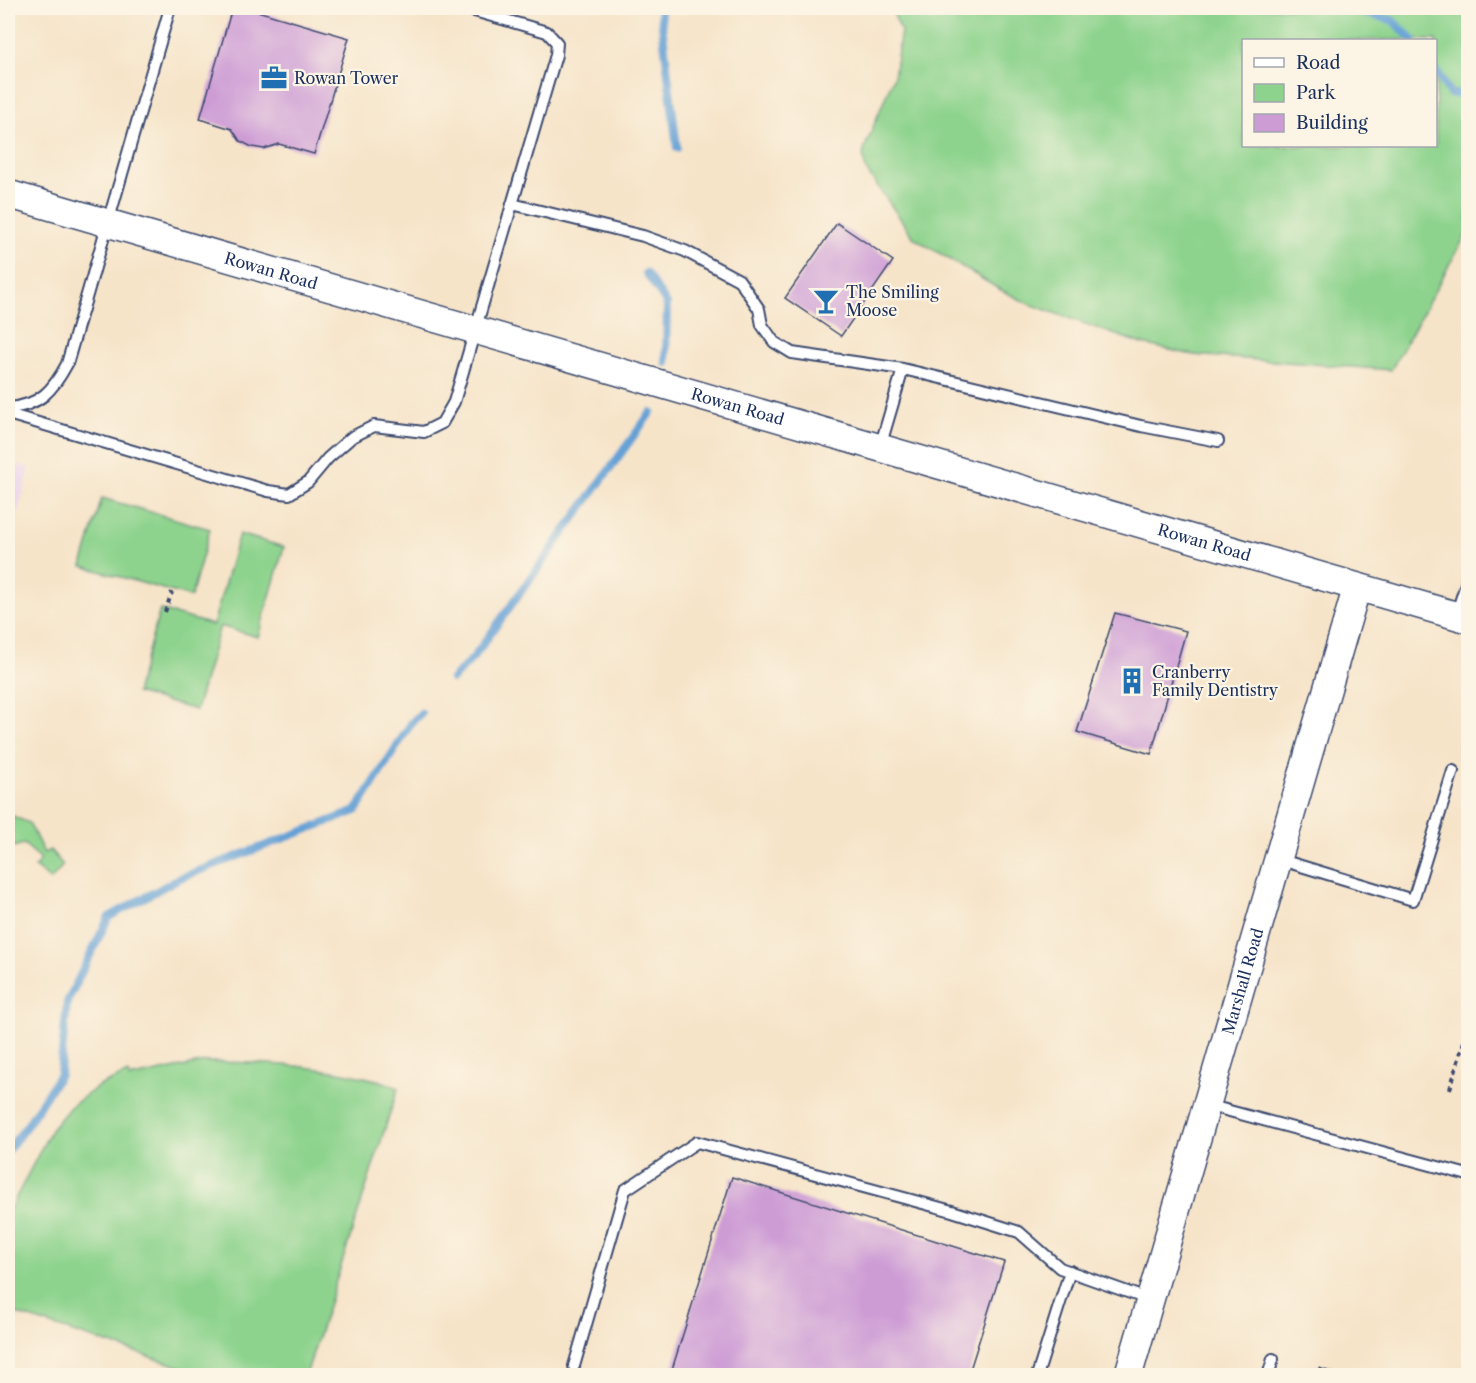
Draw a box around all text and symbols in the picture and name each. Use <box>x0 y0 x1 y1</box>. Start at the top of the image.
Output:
legend <box>1242 39 1437 147</box>
text: Road <box>1296 52 1341 74</box>
office icon: Rowan Tower <box>259 63 289 93</box>
place label: Rowan Tower <box>294 68 399 88</box>
text: Park <box>1296 82 1337 104</box>
text: Building <box>1296 112 1368 134</box>
street label: Rowan Road <box>222 248 320 294</box>
place label: The Smiling Moose <box>846 282 939 320</box>
bar icon: The Smiling Moose <box>811 286 841 316</box>
street label: Rowan Road <box>689 383 787 430</box>
street label: Rowan Road <box>1155 519 1254 565</box>
place label: Cranberry Family Dentistry <box>1152 662 1279 700</box>
building icon: Cranberry Family Dentistry <box>1117 666 1147 696</box>
street label: Marshall Road <box>1218 925 1268 1037</box>

